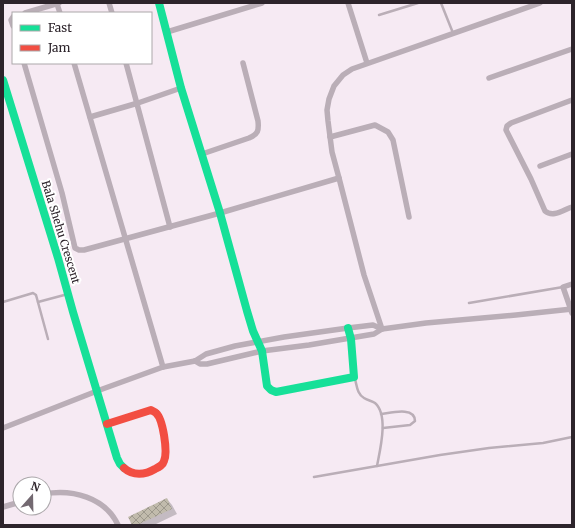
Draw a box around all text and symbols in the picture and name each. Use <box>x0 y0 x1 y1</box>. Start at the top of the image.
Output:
legend <box>12 12 152 64</box>
text: Fast <box>48 20 72 35</box>
text: Jam <box>47 40 71 55</box>
street label: Bala Shehu Crescent <box>39 179 84 286</box>
north arrow <box>12 476 52 516</box>
text: N <box>29 479 42 495</box>

